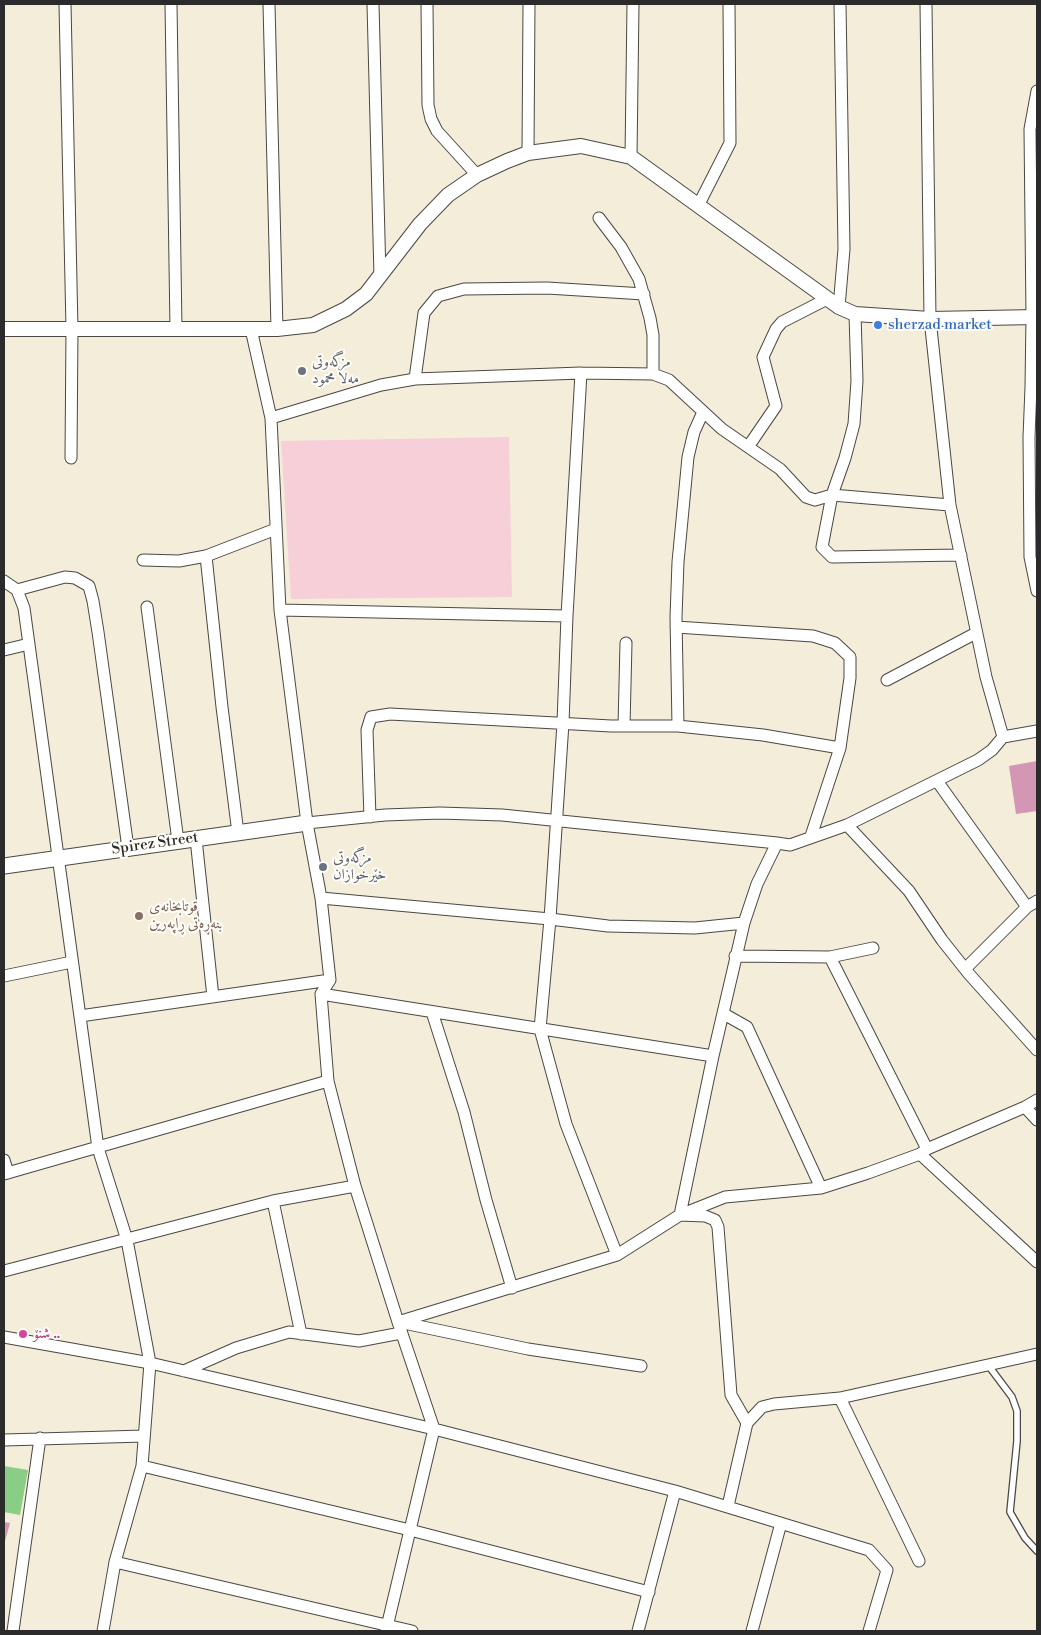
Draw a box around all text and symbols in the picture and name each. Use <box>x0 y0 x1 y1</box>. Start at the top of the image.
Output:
place label: sherzad market <box>888 316 992 334</box>
marker: sherzad market <box>872 319 884 331</box>
place label: مزگه‌وتی مه‌لا محمود <box>312 353 359 388</box>
marker: مزگه‌وتی مه‌لا محمود <box>296 365 308 377</box>
street label: Spirez Street <box>111 829 199 859</box>
place label: مزگەوتی خێرخوازان <box>333 849 386 884</box>
marker: مزگەوتی خێرخوازان <box>317 861 329 873</box>
place label: قوتابخانەی بنەڕەتی ڕاپەرین <box>149 898 222 933</box>
marker: قوتابخانەی بنەڕەتی ڕاپەرین <box>133 910 145 922</box>
place label: شنۆ .. <box>33 1325 60 1343</box>
marker: شنۆ .. <box>17 1328 29 1340</box>

